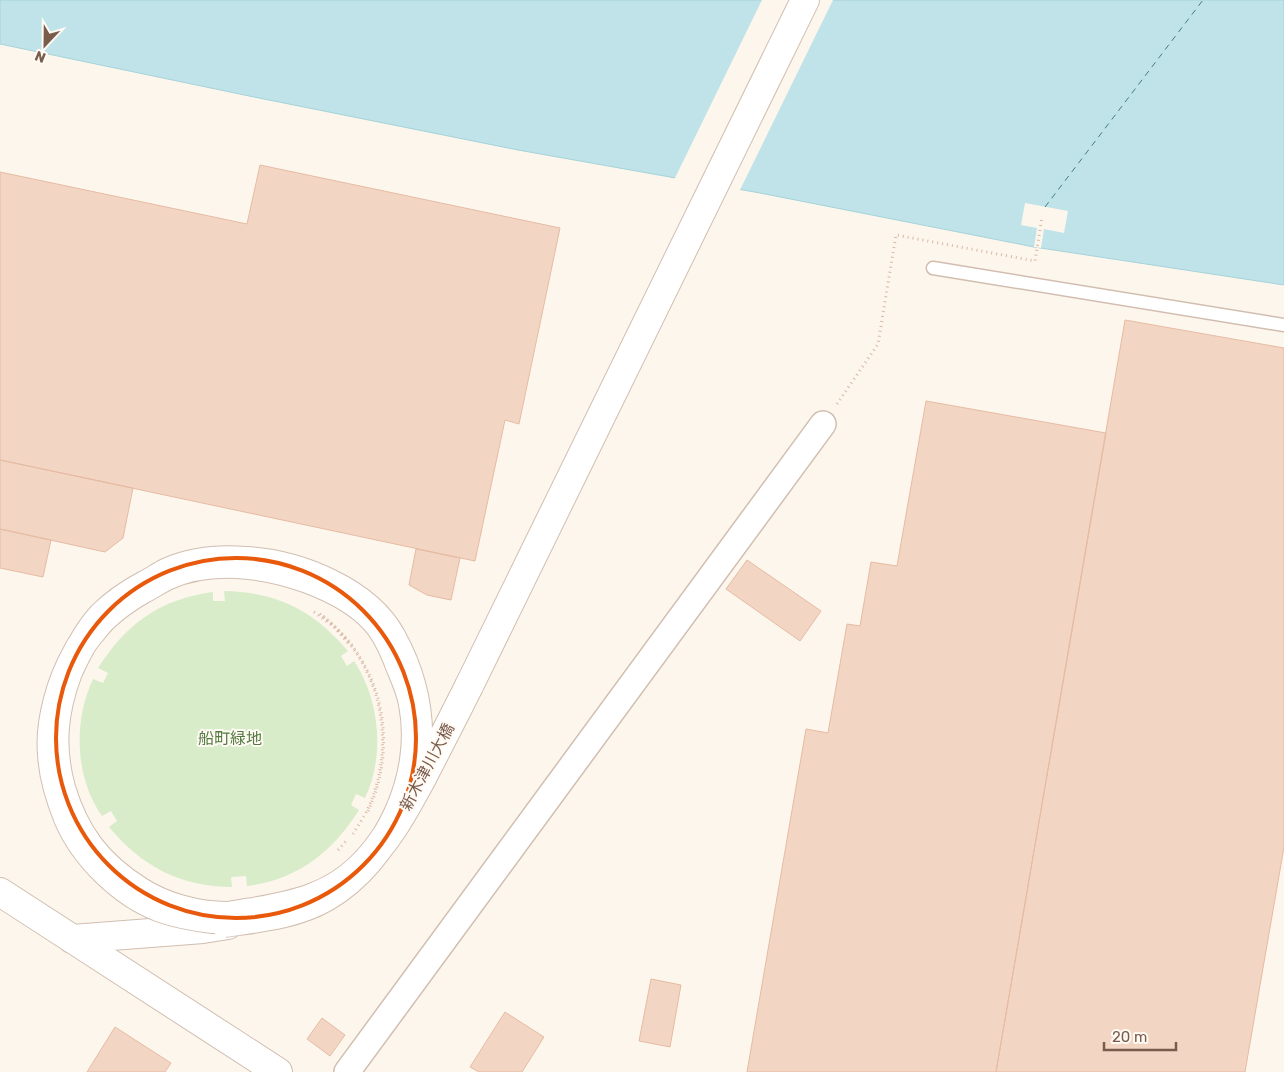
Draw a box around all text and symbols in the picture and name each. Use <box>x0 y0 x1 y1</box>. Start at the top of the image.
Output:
north arrow <box>20 20 70 70</box>
text: N <box>32 47 48 66</box>
street label: 新木津川大橋 <box>396 720 458 814</box>
park label: 船町緑地 <box>198 729 262 748</box>
scale bar <box>1104 1020 1176 1052</box>
text: 20 m <box>1112 1028 1147 1046</box>

